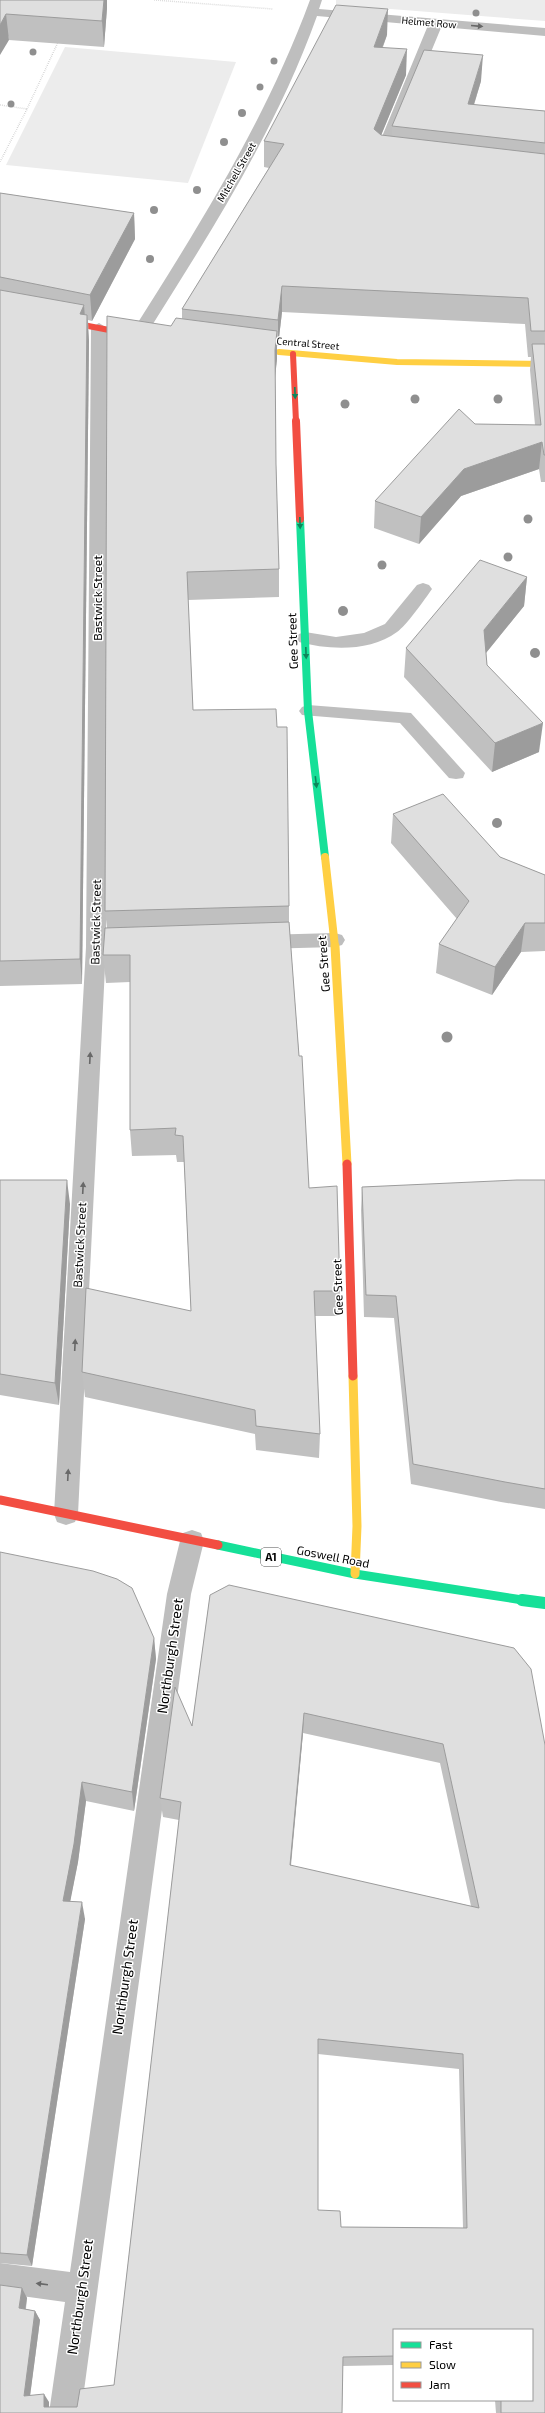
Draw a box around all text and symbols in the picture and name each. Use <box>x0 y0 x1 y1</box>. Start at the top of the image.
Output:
street label: Helmet Row <box>401 14 457 30</box>
one-way arrow <box>471 23 483 30</box>
street label: Mitchell Street <box>214 140 258 204</box>
street label: Central Street <box>276 334 340 352</box>
one-way arrow <box>292 387 298 400</box>
one-way arrow <box>297 517 304 529</box>
street label: Bastwick Street <box>90 555 104 641</box>
street label: Gee Street <box>284 612 300 669</box>
one-way arrow <box>302 647 309 659</box>
one-way arrow <box>313 776 319 788</box>
street label: Bastwick Street <box>87 879 103 965</box>
street label: Gee Street <box>314 935 332 993</box>
one-way arrow <box>87 1052 94 1064</box>
one-way arrow <box>80 1182 87 1194</box>
street label: Bastwick Street <box>70 1201 88 1288</box>
street label: Gee Street <box>329 1258 345 1315</box>
one-way arrow <box>72 1338 78 1351</box>
one-way arrow <box>64 1469 71 1481</box>
street label: Goswell Road <box>296 1542 371 1570</box>
road number: A1 <box>261 1548 281 1566</box>
street label: Northburgh Street <box>153 1597 186 1715</box>
street label: Northburgh Street <box>108 1918 141 2036</box>
street label: Northburgh Street <box>63 2238 96 2356</box>
one-way arrow <box>36 2280 49 2287</box>
legend <box>393 2329 533 2401</box>
text: Fast <box>429 2337 453 2351</box>
text: Slow <box>429 2357 456 2371</box>
text: Jam <box>429 2377 450 2391</box>

